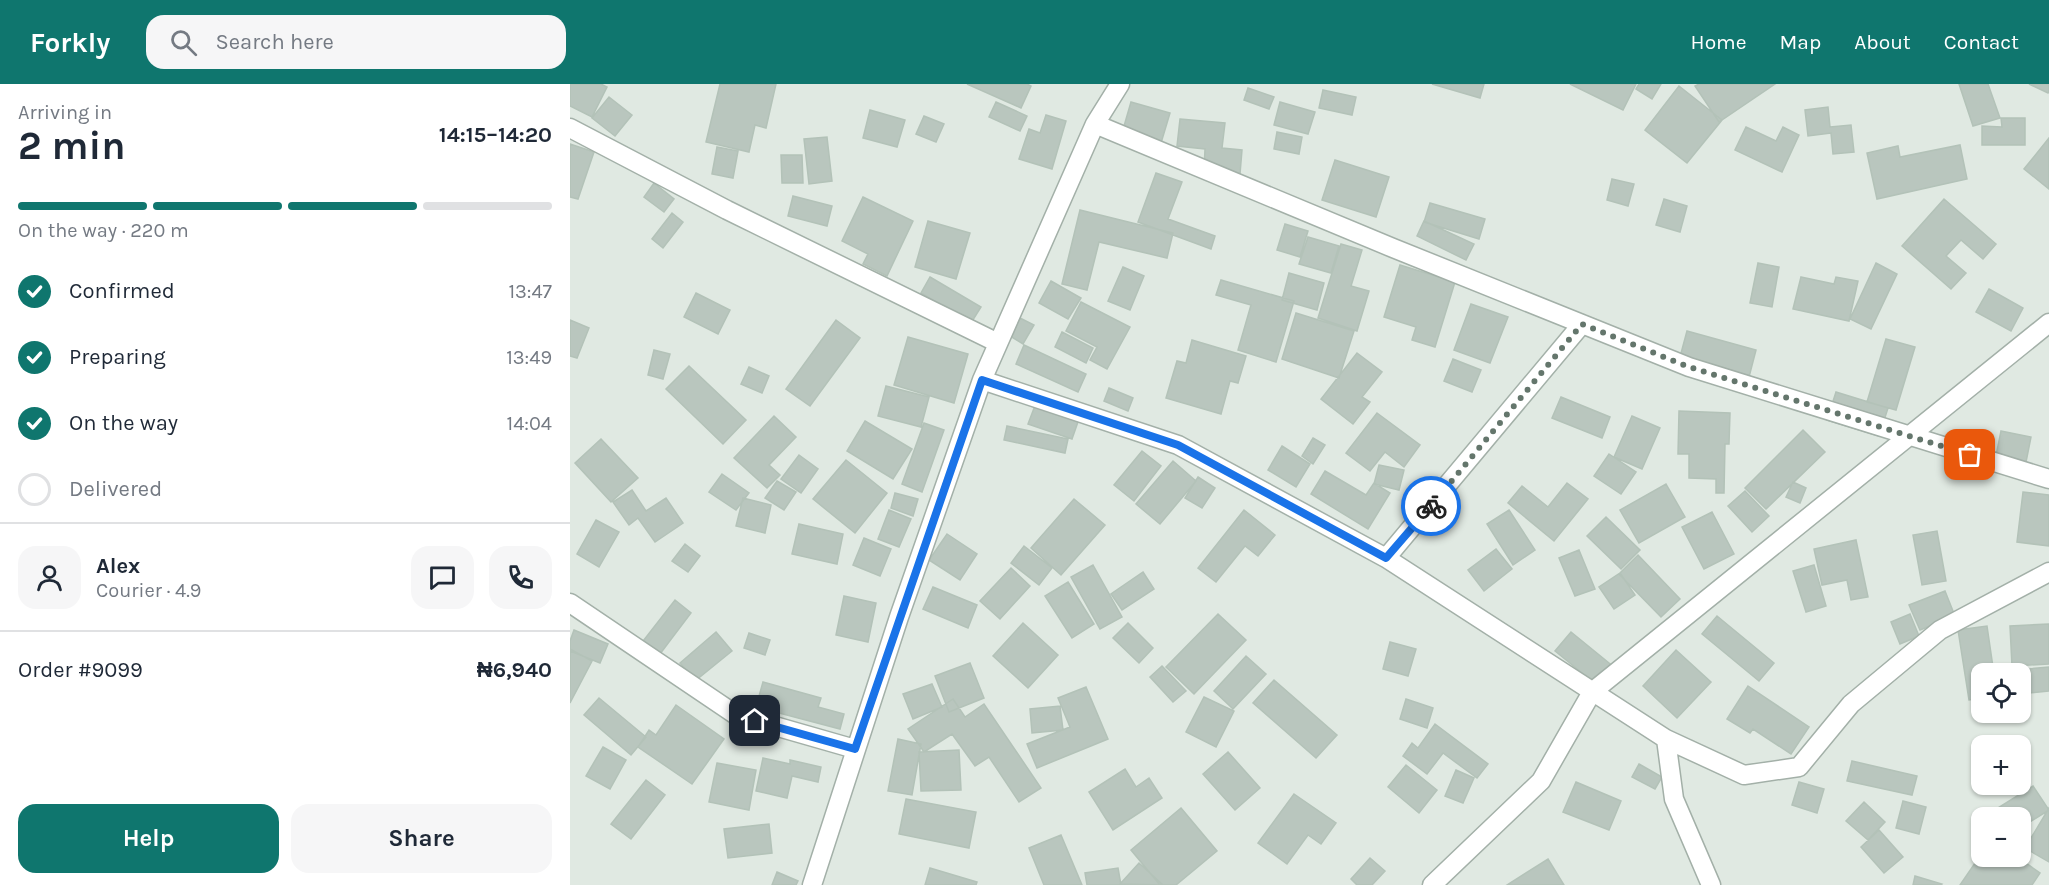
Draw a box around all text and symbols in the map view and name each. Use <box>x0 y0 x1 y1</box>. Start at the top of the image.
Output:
search box <box>146 15 566 69</box>
text: Forkly <box>30 26 110 59</box>
icon: search <box>167 26 200 59</box>
text: Search here <box>215 29 334 55</box>
text: Home <box>1691 30 1747 54</box>
text: Map <box>1780 30 1821 54</box>
text: About <box>1854 30 1911 54</box>
text: Contact <box>1944 30 2019 54</box>
text: Arriving in <box>18 101 112 124</box>
text: 14:15–14:20 <box>439 122 552 148</box>
text: 2 min <box>18 123 126 169</box>
text: On the way · 220 m <box>18 219 189 242</box>
icon: check <box>18 275 51 308</box>
text: Confirmed <box>69 278 175 304</box>
text: 13:47 <box>508 280 552 303</box>
icon: check <box>18 341 51 374</box>
text: Preparing <box>69 344 166 370</box>
text: 13:49 <box>506 346 552 369</box>
icon: check <box>18 407 51 440</box>
text: On the way <box>69 410 178 436</box>
text: 14:04 <box>507 412 552 435</box>
pin <box>1944 429 1995 480</box>
icon: bag <box>1953 438 1986 471</box>
text: Delivered <box>69 476 162 502</box>
courier <box>1401 476 1461 536</box>
icon: bike <box>1415 490 1448 523</box>
button: person <box>18 546 81 609</box>
button: chat <box>411 546 474 609</box>
button: phone <box>489 546 552 609</box>
text: Alex <box>96 553 140 579</box>
text: Courier · 4.9 <box>96 579 201 602</box>
text: Order #9099 <box>18 657 143 683</box>
text: ₦6,940 <box>477 657 552 683</box>
map controls <box>1971 663 2031 867</box>
button: locate <box>1971 663 2031 723</box>
pin <box>729 695 780 746</box>
icon: home <box>738 704 771 737</box>
button: + <box>1971 735 2031 795</box>
button: Help <box>18 804 279 873</box>
button: Share <box>291 804 552 873</box>
button: − <box>1971 807 2031 867</box>

